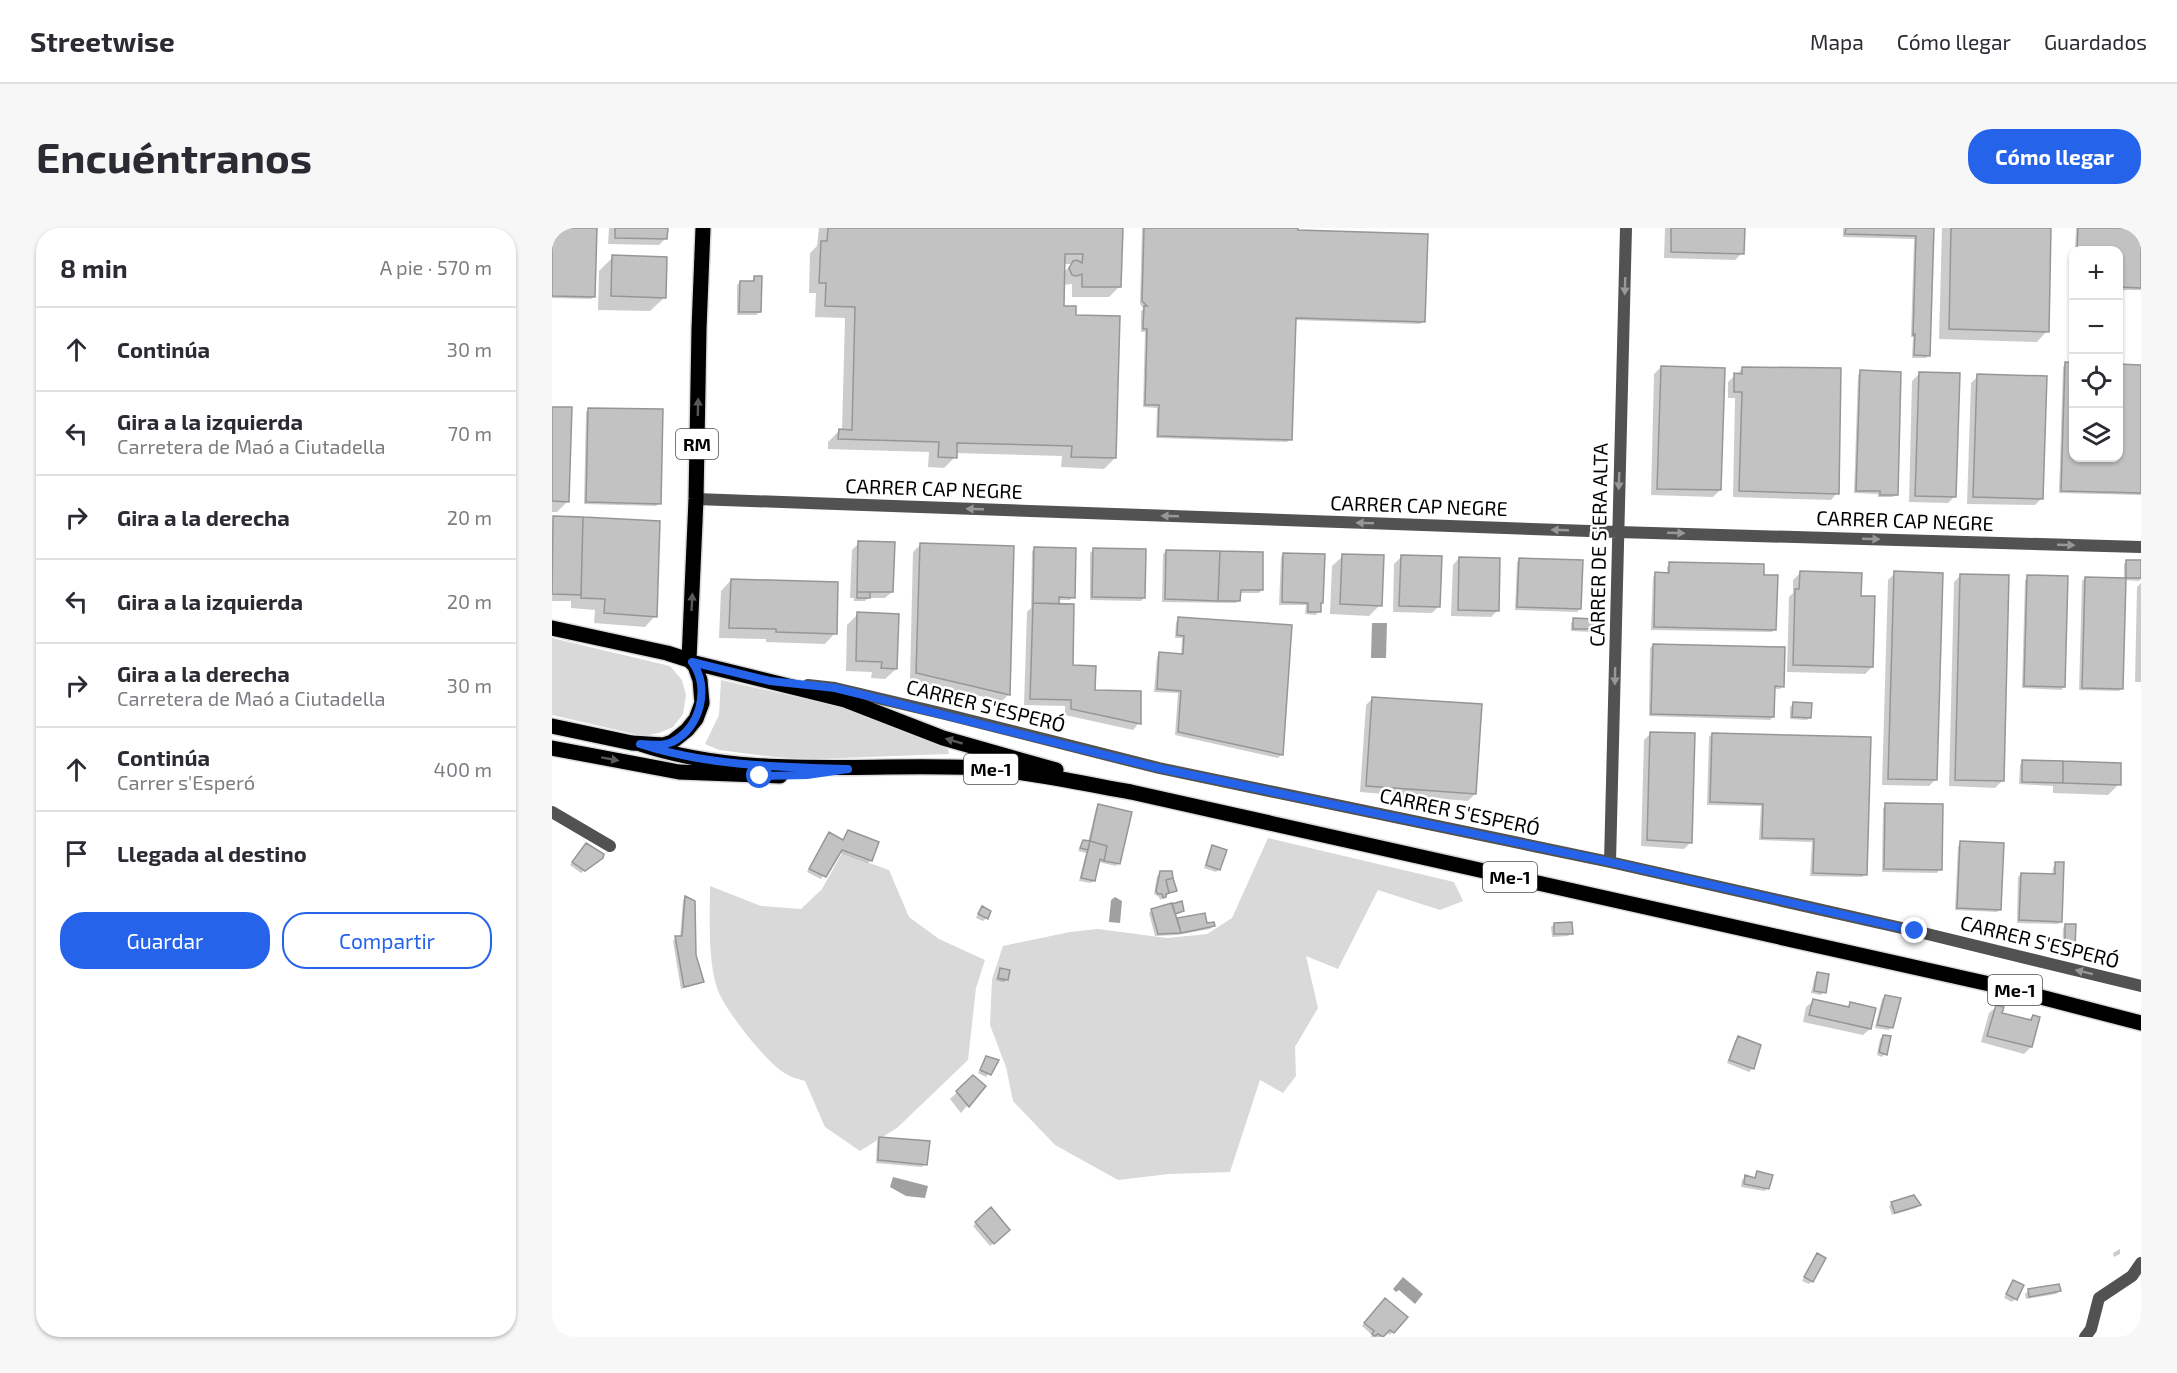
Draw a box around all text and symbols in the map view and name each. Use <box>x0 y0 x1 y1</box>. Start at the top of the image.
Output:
text: Streetwise <box>30 24 175 58</box>
text: Mapa <box>1810 29 1864 54</box>
text: Cómo llegar <box>1897 29 2011 54</box>
text: Guardados <box>2044 29 2147 54</box>
button: Cómo llegar <box>1968 129 2141 184</box>
text: Encuéntranos <box>36 131 312 181</box>
map controls <box>2069 246 2123 462</box>
button: + <box>2069 246 2123 300</box>
text: 8 min <box>60 252 128 283</box>
text: A pie · 570 m <box>380 255 492 279</box>
one-way arrow <box>1620 277 1629 296</box>
button: − <box>2069 300 2123 354</box>
icon: ahead <box>60 333 93 366</box>
text: Continúa <box>117 336 210 362</box>
text: 30 m <box>447 337 492 361</box>
button: locate <box>2069 354 2123 408</box>
one-way arrow <box>693 397 702 416</box>
text: Gira a la izquierda <box>117 408 303 434</box>
button: layers <box>2069 408 2123 462</box>
icon: left <box>60 417 93 450</box>
text: 70 m <box>448 421 492 445</box>
road number: RM <box>676 429 718 459</box>
text: Carretera de Maó a Ciutadella <box>117 434 386 458</box>
street label: CARRER DE S'ERA ALTA <box>1584 442 1612 647</box>
one-way arrow <box>1615 472 1624 491</box>
street label: CARRER CAP NEGRE <box>845 473 1023 503</box>
street label: CARRER CAP NEGRE <box>1330 490 1508 520</box>
icon: right <box>60 501 93 534</box>
text: Gira a la derecha <box>117 504 290 530</box>
one-way arrow <box>965 504 984 514</box>
text: 20 m <box>447 505 492 529</box>
street label: CARRER CAP NEGRE <box>1816 505 1994 535</box>
one-way arrow <box>1160 511 1179 521</box>
one-way arrow <box>1355 518 1374 527</box>
one-way arrow <box>1550 525 1569 534</box>
one-way arrow <box>1667 529 1686 538</box>
one-way arrow <box>1862 534 1881 544</box>
one-way arrow <box>2057 540 2076 549</box>
icon: left <box>60 585 93 618</box>
text: Gira a la izquierda <box>117 588 303 614</box>
text: 20 m <box>447 589 492 613</box>
one-way arrow <box>687 592 696 611</box>
text: Gira a la derecha <box>117 660 290 686</box>
one-way arrow <box>1610 667 1619 686</box>
icon: right <box>60 669 93 702</box>
text: 30 m <box>447 673 492 697</box>
street label: CARRER S'ESPERÓ <box>904 674 1068 736</box>
text: Carretera de Maó a Ciutadella <box>117 686 386 710</box>
one-way arrow <box>945 736 963 745</box>
text: Continúa <box>117 744 210 770</box>
icon: ahead <box>60 753 93 786</box>
road number: Me-1 <box>964 754 1018 784</box>
one-way arrow <box>600 755 619 764</box>
text: 400 m <box>434 757 492 781</box>
route start <box>746 762 772 788</box>
text: Carrer s'Esperó <box>117 770 255 794</box>
street label: CARRER S'ESPERÓ <box>1378 782 1542 840</box>
icon: arrive <box>60 837 93 870</box>
text: Llegada al destino <box>117 840 307 866</box>
road number: Me-1 <box>1483 862 1537 892</box>
street label: CARRER S'ESPERÓ <box>1958 910 2122 972</box>
button: Guardar <box>60 912 270 969</box>
button: Compartir <box>282 912 492 969</box>
route end <box>1901 917 1927 943</box>
one-way arrow <box>2074 967 2093 976</box>
road number: Me-1 <box>1988 975 2042 1005</box>

